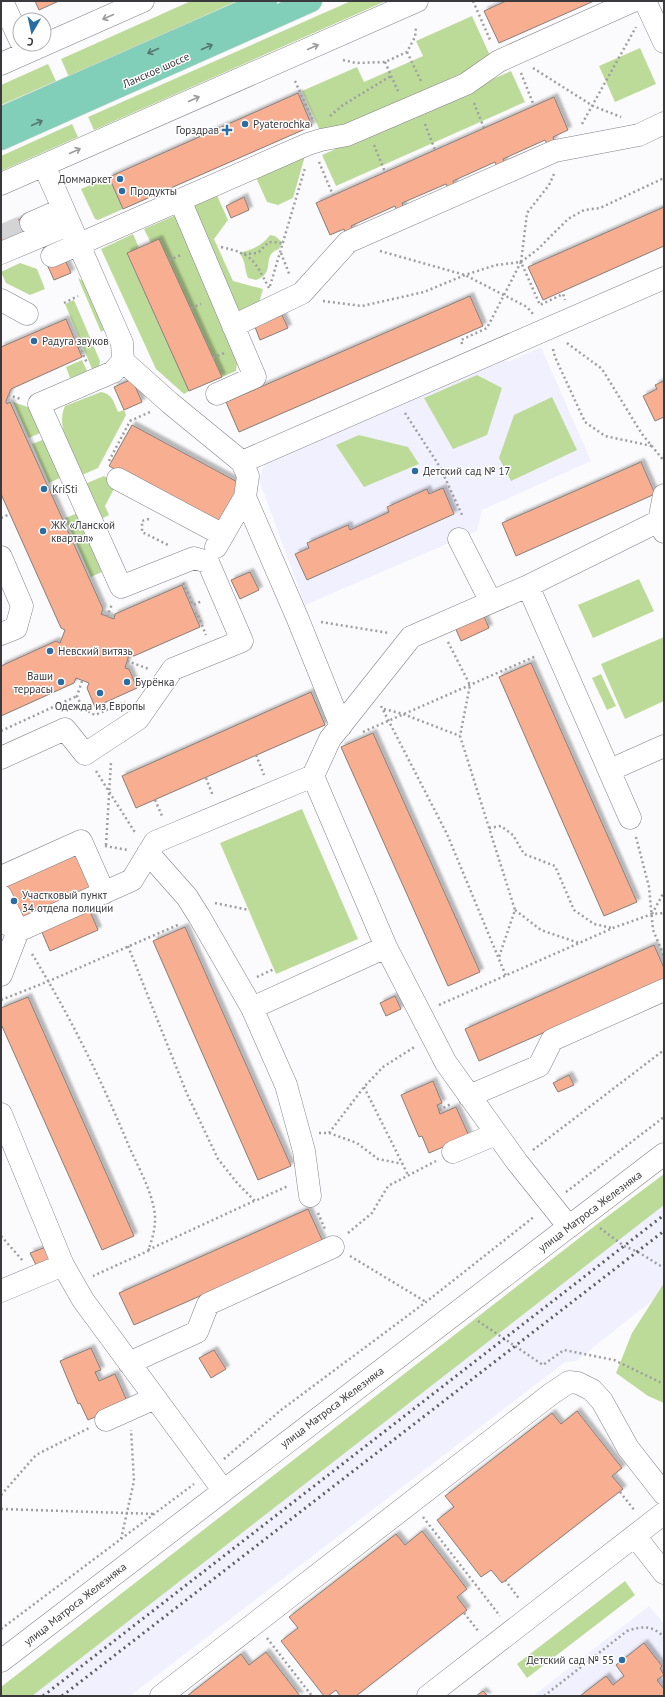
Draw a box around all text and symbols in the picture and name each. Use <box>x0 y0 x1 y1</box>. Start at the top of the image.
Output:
north arrow <box>12 12 52 52</box>
one-way arrow <box>102 14 114 21</box>
text: С <box>26 34 35 49</box>
one-way arrow <box>307 42 319 50</box>
one-way arrow <box>200 43 212 50</box>
one-way arrow <box>148 48 160 55</box>
street label: Ланское шоссе <box>119 49 192 91</box>
one-way arrow <box>188 95 200 102</box>
place label: Pyaterochka <box>253 117 310 131</box>
one-way arrow <box>30 119 42 126</box>
marker: Pyaterochka <box>240 119 250 129</box>
place label: Горздрав <box>176 123 219 137</box>
marker: Горздрав <box>222 125 232 135</box>
one-way arrow <box>69 147 81 154</box>
place label: Доммаркет <box>58 172 113 186</box>
marker: Доммаркет <box>115 174 125 184</box>
place label: Продукты <box>130 184 177 198</box>
marker: Продукты <box>117 186 127 196</box>
place label: Радуга звуков <box>42 334 109 348</box>
marker: Радуга звуков <box>29 336 39 346</box>
place label: Детский сад № 17 <box>423 464 511 478</box>
marker: Детский сад № 17 <box>410 466 420 476</box>
place label: KriSti <box>52 482 78 496</box>
marker: KriSti <box>39 484 49 494</box>
place label: ЖК «Ланской квартал» <box>50 518 115 545</box>
marker: ЖК «Ланской квартал» <box>38 526 48 536</box>
place label: Невский витязь <box>58 644 133 658</box>
marker: Невский витязь <box>45 646 55 656</box>
place label: Ваши террасы <box>14 669 53 696</box>
place label: Бурёнка <box>135 675 174 689</box>
marker: Ваши террасы <box>56 677 66 687</box>
marker: Бурёнка <box>122 677 132 687</box>
marker: Одежда из Европы <box>95 688 105 698</box>
place label: Одежда из Европы <box>55 699 145 713</box>
place label: Участковый пункт 34 отдела полиции <box>22 888 113 915</box>
marker: Участковый пункт 34 отдела полиции <box>9 896 19 906</box>
street label: улица Матроса Железняка <box>535 1167 645 1255</box>
street label: улица Матроса Железняка <box>277 1363 387 1451</box>
street label: улица Матроса Железняка <box>21 1560 129 1648</box>
place label: Детский сад № 55 <box>526 1653 614 1667</box>
marker: Детский сад № 55 <box>617 1655 627 1665</box>

